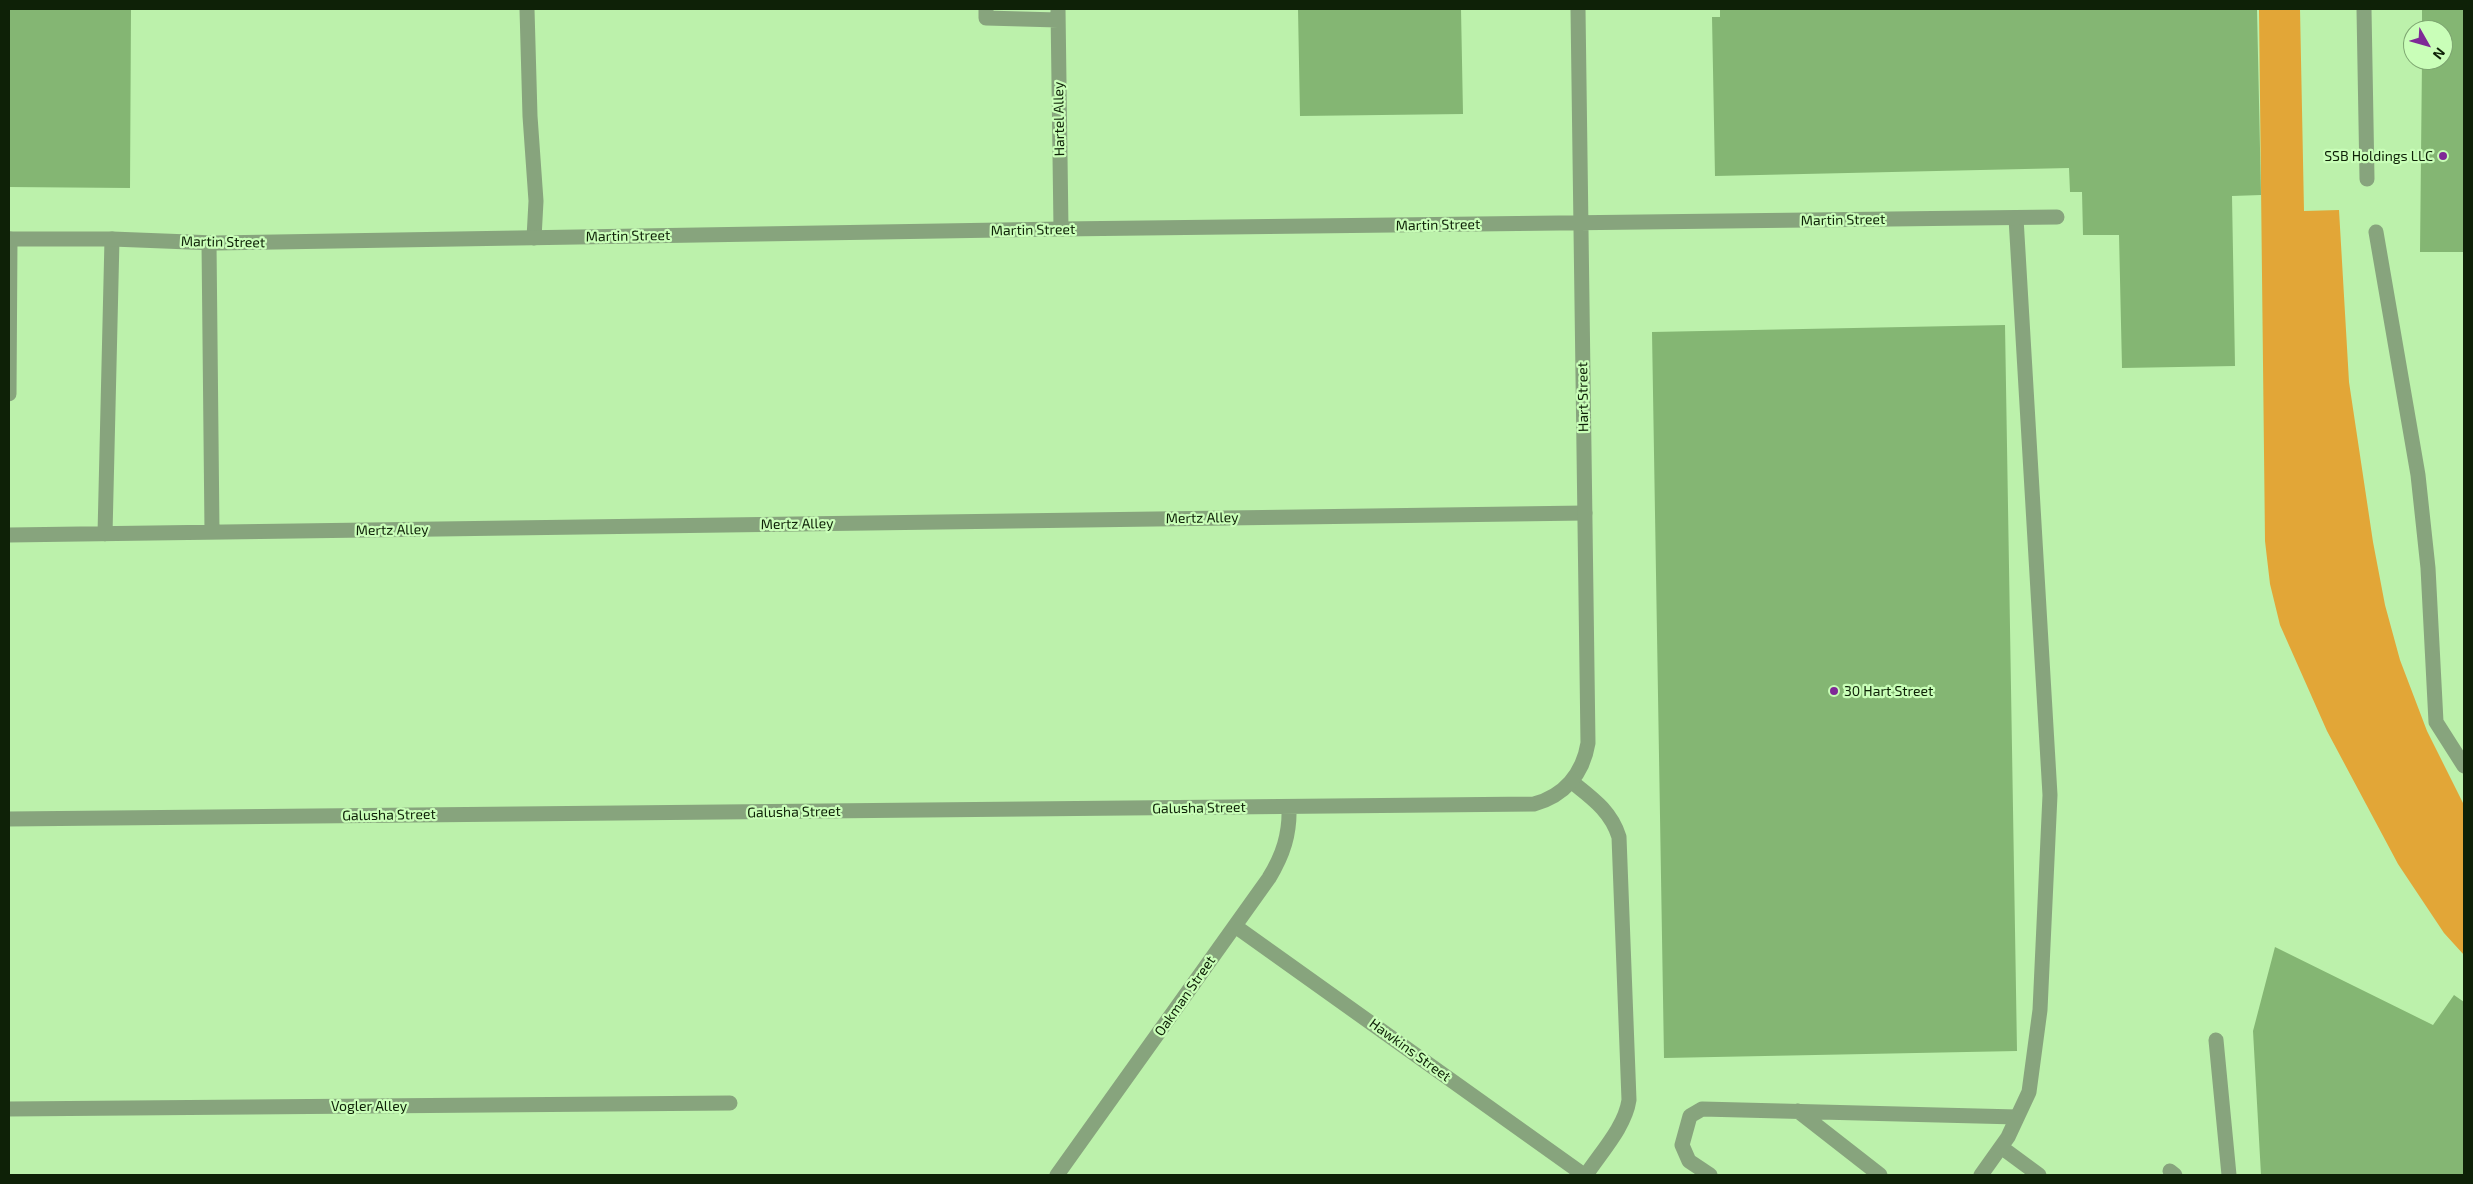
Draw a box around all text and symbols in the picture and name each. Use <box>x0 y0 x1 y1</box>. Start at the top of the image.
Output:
north arrow <box>2403 20 2453 70</box>
text: N <box>2430 45 2449 63</box>
street label: Hartel Alley <box>1050 82 1068 156</box>
place label: SSB Holdings LLC <box>2324 148 2433 164</box>
marker: SSB Holdings LLC <box>2437 150 2449 162</box>
street label: Martin Street <box>1801 211 1885 229</box>
street label: Martin Street <box>1396 216 1480 234</box>
street label: Martin Street <box>991 221 1075 239</box>
street label: Martin Street <box>586 227 670 245</box>
street label: Martin Street <box>181 233 265 251</box>
street label: Hart Street <box>1574 362 1592 432</box>
street label: Mertz Alley <box>1165 509 1239 527</box>
street label: Mertz Alley <box>760 515 834 533</box>
street label: Mertz Alley <box>355 521 429 539</box>
place label: 30 Hart Street <box>1844 683 1933 699</box>
marker: 30 Hart Street <box>1828 685 1840 697</box>
street label: Galusha Street <box>1152 799 1246 817</box>
street label: Galusha Street <box>747 803 841 821</box>
street label: Galusha Street <box>342 806 436 824</box>
street label: Oakman Street <box>1151 953 1219 1039</box>
street label: Hawkins Street <box>1366 1015 1454 1085</box>
street label: Vogler Alley <box>331 1098 407 1114</box>

